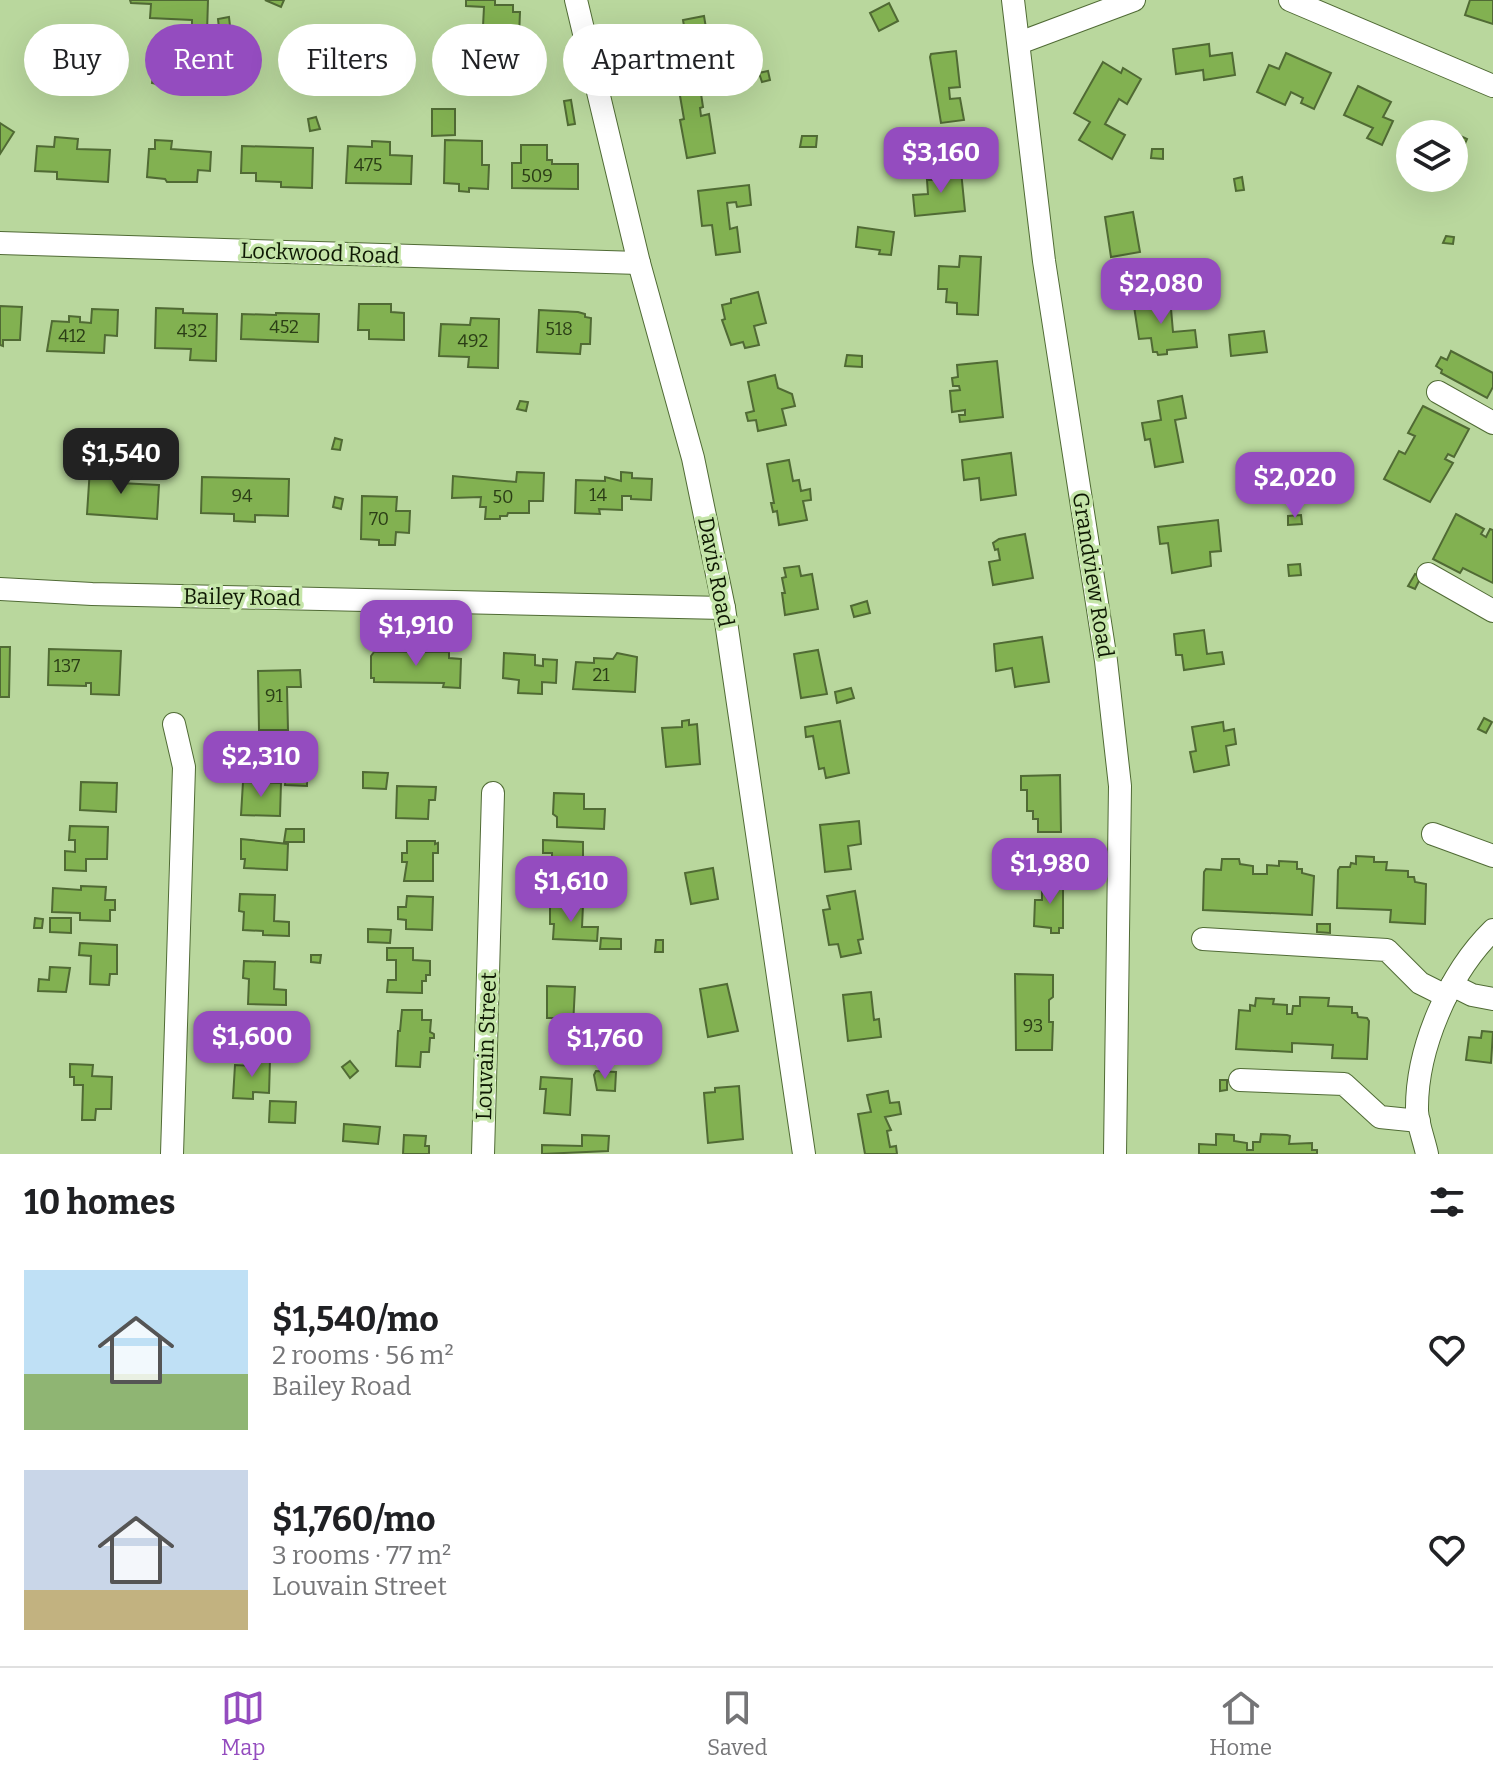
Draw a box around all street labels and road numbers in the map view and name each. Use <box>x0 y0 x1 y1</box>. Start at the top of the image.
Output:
street label: Lockwood Road <box>240 237 400 269</box>
street label: Grandview Road <box>1067 490 1119 660</box>
street label: Davis Road <box>692 515 740 629</box>
street label: Bailey Road <box>183 582 301 612</box>
street label: Louvain Street <box>470 972 502 1120</box>

